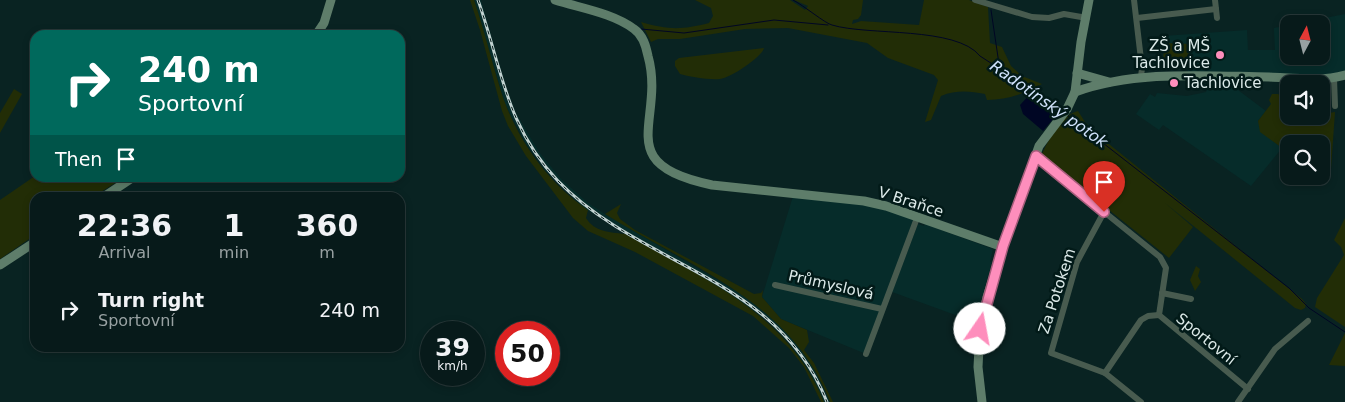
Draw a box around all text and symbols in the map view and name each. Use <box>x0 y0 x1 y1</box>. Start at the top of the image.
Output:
north arrow <box>1280 15 1330 65</box>
map controls <box>1280 15 1330 185</box>
place label: ZŠ a MŠ Tachlovice <box>1132 36 1210 72</box>
marker: ZŠ a MŠ Tachlovice <box>1214 49 1226 61</box>
icon: right <box>55 50 120 115</box>
text: 240 m <box>138 50 260 90</box>
water label: Radotínský potok <box>987 56 1112 152</box>
place label: Tachlovice <box>1183 74 1262 92</box>
button: sound <box>1280 75 1330 125</box>
marker: Tachlovice <box>1168 77 1180 89</box>
text: Sportovní <box>138 91 244 116</box>
button: search <box>1280 135 1330 185</box>
icon: arrive <box>112 145 140 173</box>
text: Then <box>55 148 102 170</box>
pin <box>1083 161 1125 212</box>
icon: arrive <box>1090 168 1118 196</box>
street label: V Braňce <box>876 183 946 221</box>
text: 22:36 <box>77 208 172 243</box>
text: 1 <box>223 208 244 243</box>
text: 360 <box>296 208 358 243</box>
text: Arrival <box>98 243 150 262</box>
text: min <box>219 243 249 262</box>
text: m <box>319 243 335 262</box>
street label: Za Potokem <box>1035 246 1079 336</box>
street label: Průmyslová <box>786 266 876 304</box>
text: Turn right <box>98 289 204 311</box>
icon: right <box>55 296 83 324</box>
text: 240 m <box>319 299 380 321</box>
position arrow <box>953 302 1005 354</box>
street label: Sportovní <box>1172 309 1240 369</box>
text: Sportovní <box>98 311 175 330</box>
speed limit sign: 50 <box>495 321 560 386</box>
text: 39 <box>435 333 470 362</box>
text: km/h <box>437 359 468 373</box>

